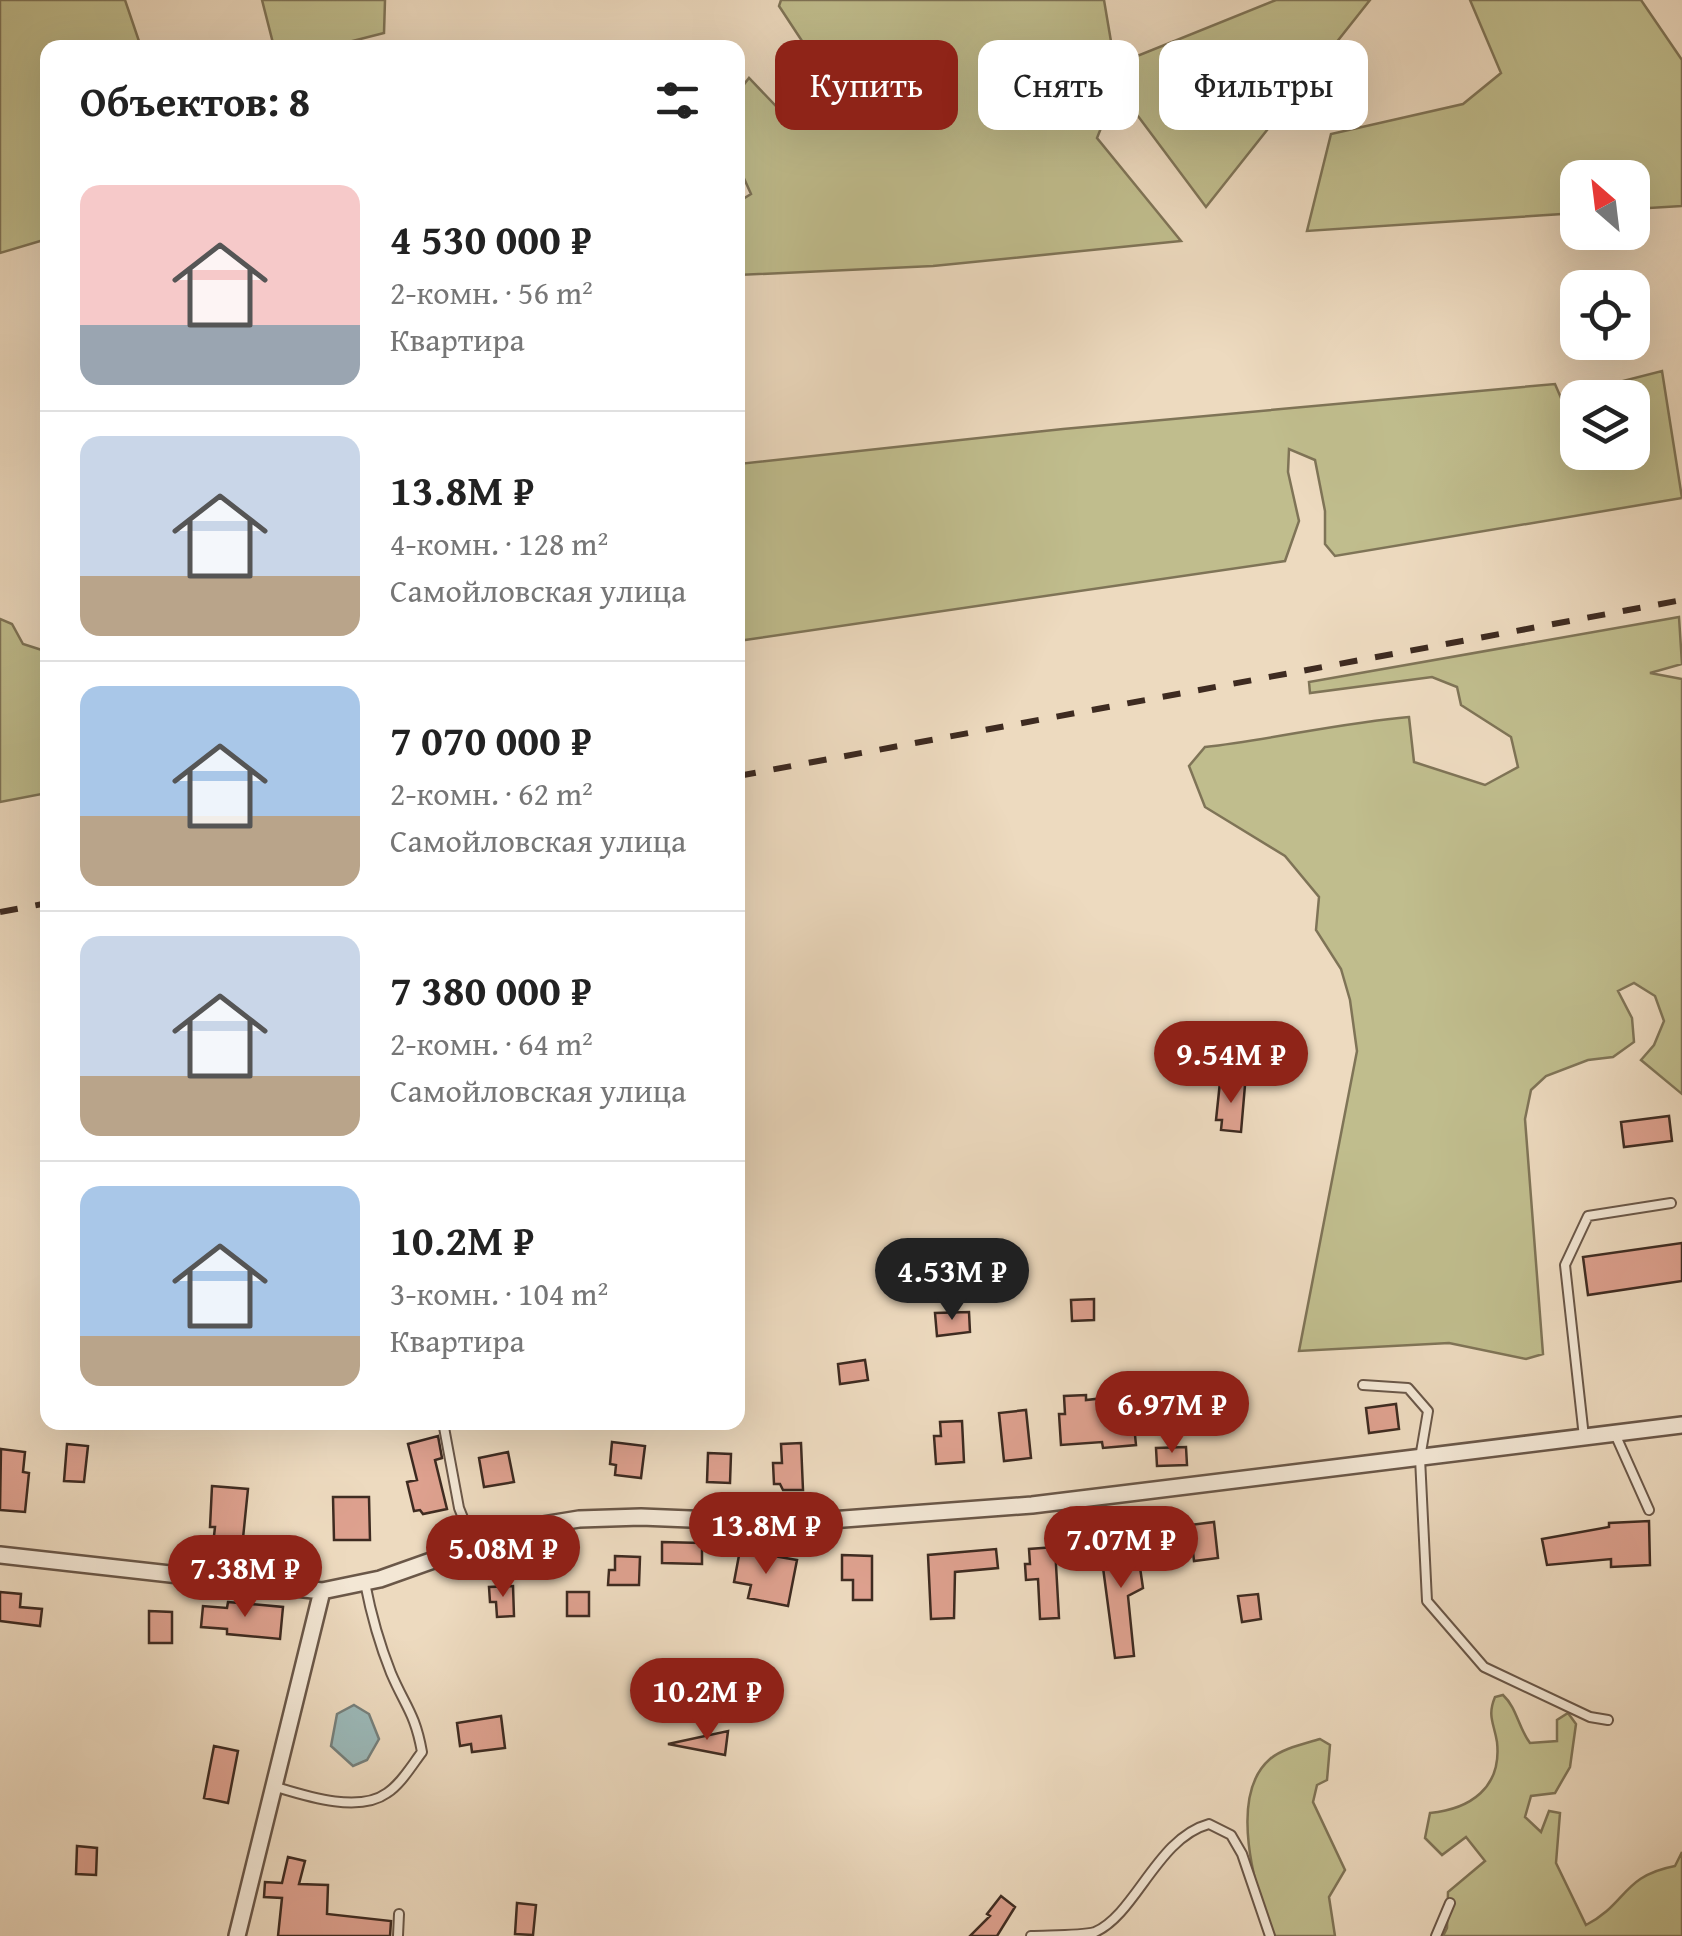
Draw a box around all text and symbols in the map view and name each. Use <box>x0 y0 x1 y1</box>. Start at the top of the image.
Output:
chip: Купить <box>775 40 958 130</box>
chip: Снять <box>978 40 1139 130</box>
chip: Фильтры <box>1159 40 1368 130</box>
text: Объектов: 8 <box>80 70 310 131</box>
icon: filters <box>650 73 705 128</box>
north arrow <box>1560 160 1650 250</box>
map controls <box>1560 160 1650 470</box>
text: 4 530 000 ₽ <box>390 208 592 269</box>
icon: home <box>160 225 280 345</box>
text: 2-комн. · 56 m² <box>390 269 593 316</box>
button: locate <box>1560 270 1650 360</box>
text: Квартира <box>390 316 525 363</box>
button: layers <box>1560 380 1650 470</box>
text: 13.8M ₽ <box>390 459 534 520</box>
icon: home <box>160 476 280 596</box>
text: 4-комн. · 128 m² <box>390 520 608 567</box>
text: Самойловская улица <box>390 567 686 614</box>
text: 7 070 000 ₽ <box>390 709 592 770</box>
icon: home <box>160 726 280 846</box>
text: 2-комн. · 62 m² <box>390 770 593 817</box>
text: Самойловская улица <box>390 817 686 864</box>
text: 7 380 000 ₽ <box>390 959 592 1020</box>
icon: home <box>160 976 280 1096</box>
text: 2-комн. · 64 m² <box>390 1020 593 1067</box>
pin: 9.54M ₽ <box>1139 1021 1323 1106</box>
text: 9.54M ₽ <box>1176 1030 1286 1077</box>
text: Самойловская улица <box>390 1067 686 1114</box>
text: 10.2M ₽ <box>390 1209 534 1270</box>
icon: home <box>160 1226 280 1346</box>
pin: 4.53M ₽ <box>860 1238 1044 1323</box>
text: 4.53M ₽ <box>897 1247 1007 1294</box>
text: 3-комн. · 104 m² <box>390 1270 608 1317</box>
text: Квартира <box>390 1317 525 1364</box>
pin: 6.97M ₽ <box>1080 1371 1264 1456</box>
text: 6.97M ₽ <box>1117 1380 1227 1427</box>
pin: 13.8M ₽ <box>674 1492 858 1577</box>
text: 13.8M ₽ <box>711 1501 821 1548</box>
pin: 7.07M ₽ <box>1029 1506 1213 1591</box>
pin: 5.08M ₽ <box>411 1515 595 1600</box>
text: 7.07M ₽ <box>1066 1515 1176 1562</box>
text: 5.08M ₽ <box>448 1524 558 1571</box>
pin: 7.38M ₽ <box>153 1535 337 1620</box>
text: 7.38M ₽ <box>190 1544 300 1591</box>
pin: 10.2M ₽ <box>615 1658 799 1743</box>
text: 10.2M ₽ <box>652 1667 762 1714</box>

